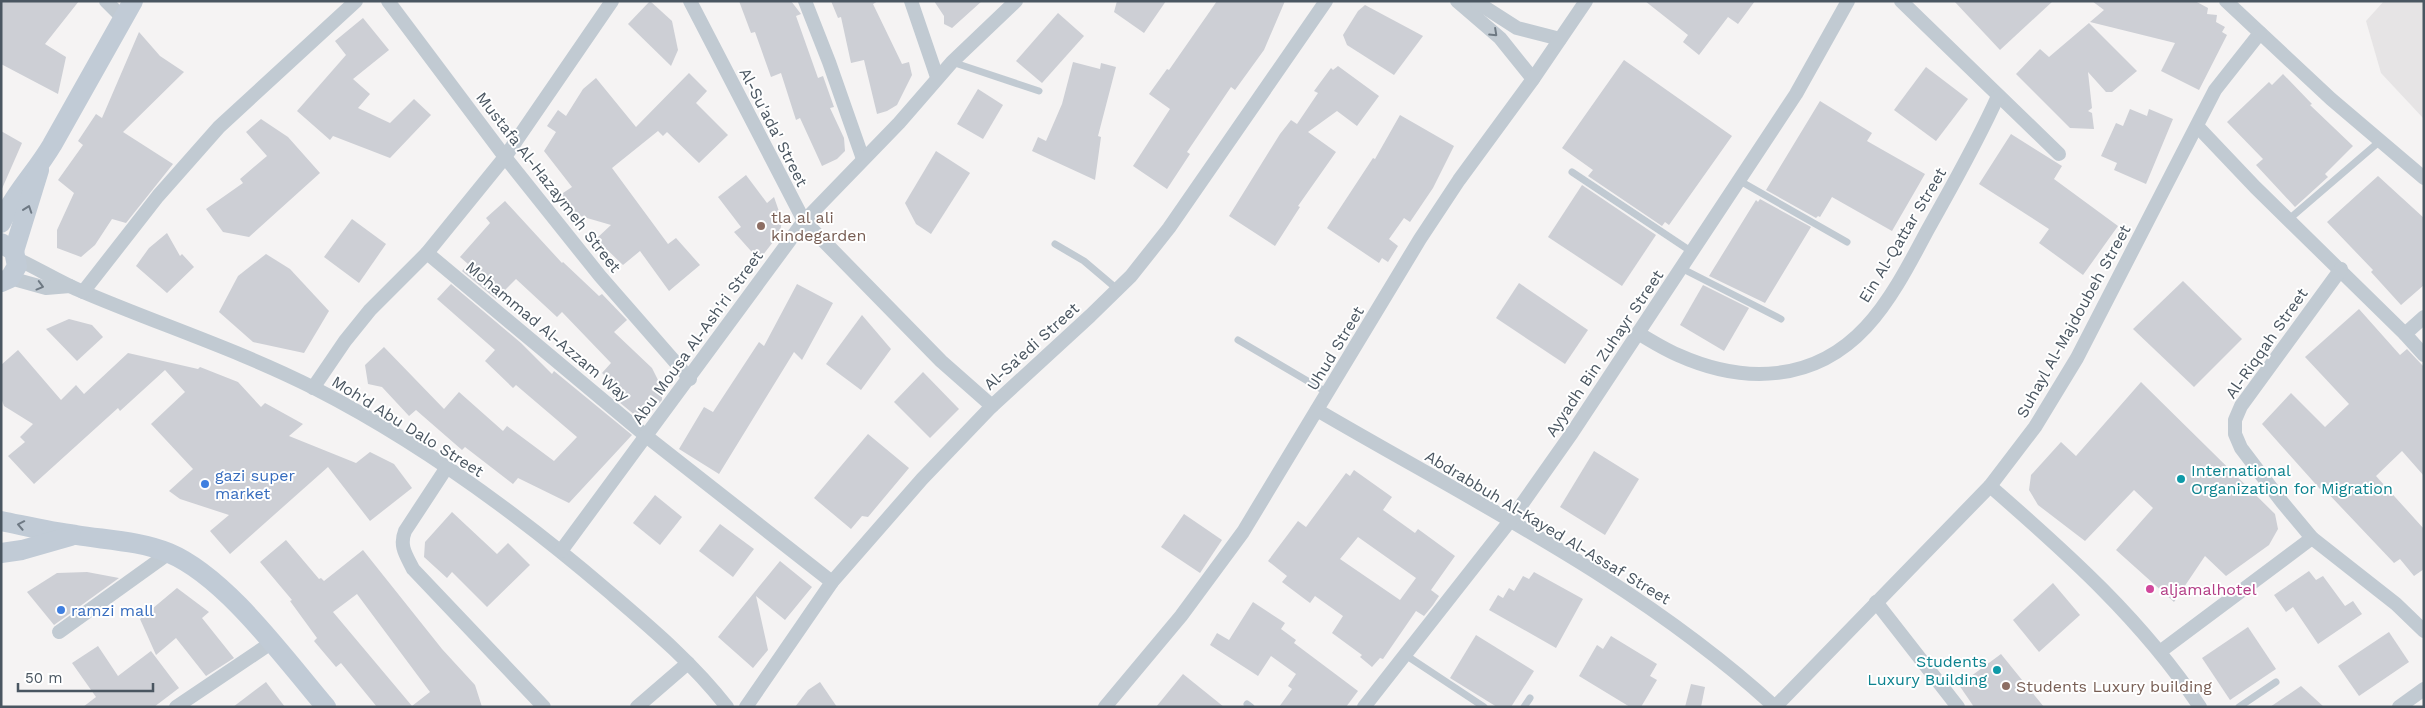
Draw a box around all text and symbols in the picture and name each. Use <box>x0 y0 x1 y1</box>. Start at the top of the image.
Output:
one-way arrow <box>1488 27 1497 36</box>
street label: Al-Su'ada' Street <box>735 65 812 190</box>
street label: Mustafa Al-Hazaymeh Street <box>472 88 625 277</box>
street label: Ein Al-Qattar Street <box>1855 164 1950 306</box>
one-way arrow <box>22 205 32 214</box>
place label: tla al ali kindegarden <box>771 208 867 245</box>
marker: tla al ali kindegarden <box>755 220 767 232</box>
street label: Suhayl Al-Majdoubeh Street <box>2012 221 2135 421</box>
street label: Abu Mousa Al-Ash'ri Street <box>628 247 767 428</box>
street label: Mohammad Al-Azzam Way <box>462 257 634 406</box>
street label: Ayyadh Bin Zuhayr Street <box>1542 266 1667 440</box>
one-way arrow <box>35 280 44 291</box>
street label: Al-Riqqah Street <box>2221 284 2312 402</box>
street label: Al-Sa'edi Street <box>980 298 1083 394</box>
street label: Uhud Street <box>1303 303 1368 394</box>
street label: Moh'd Abu Dalo Street <box>328 372 487 481</box>
street label: Abdrabbuh Al-Kayed Al-Assaf Street <box>1422 446 1674 609</box>
place label: International Organization for Migration <box>2191 461 2393 498</box>
place label: gazi super market <box>215 466 295 503</box>
marker: International Organization for Migration <box>2175 473 2187 485</box>
marker: gazi super market <box>199 478 211 490</box>
one-way arrow <box>17 520 26 530</box>
place label: aljamalhotel <box>2160 580 2257 599</box>
marker: aljamalhotel <box>2144 583 2156 595</box>
place label: ramzi mall <box>71 601 154 620</box>
marker: ramzi mall <box>55 604 67 616</box>
place label: Students Luxury Building <box>1867 652 1987 689</box>
scale bar <box>18 660 152 692</box>
marker: Students Luxury Building <box>1991 664 2003 676</box>
text: 50 m <box>25 669 62 687</box>
place label: Students Luxury building <box>2016 677 2212 696</box>
marker: Students Luxury building <box>2000 680 2012 692</box>

